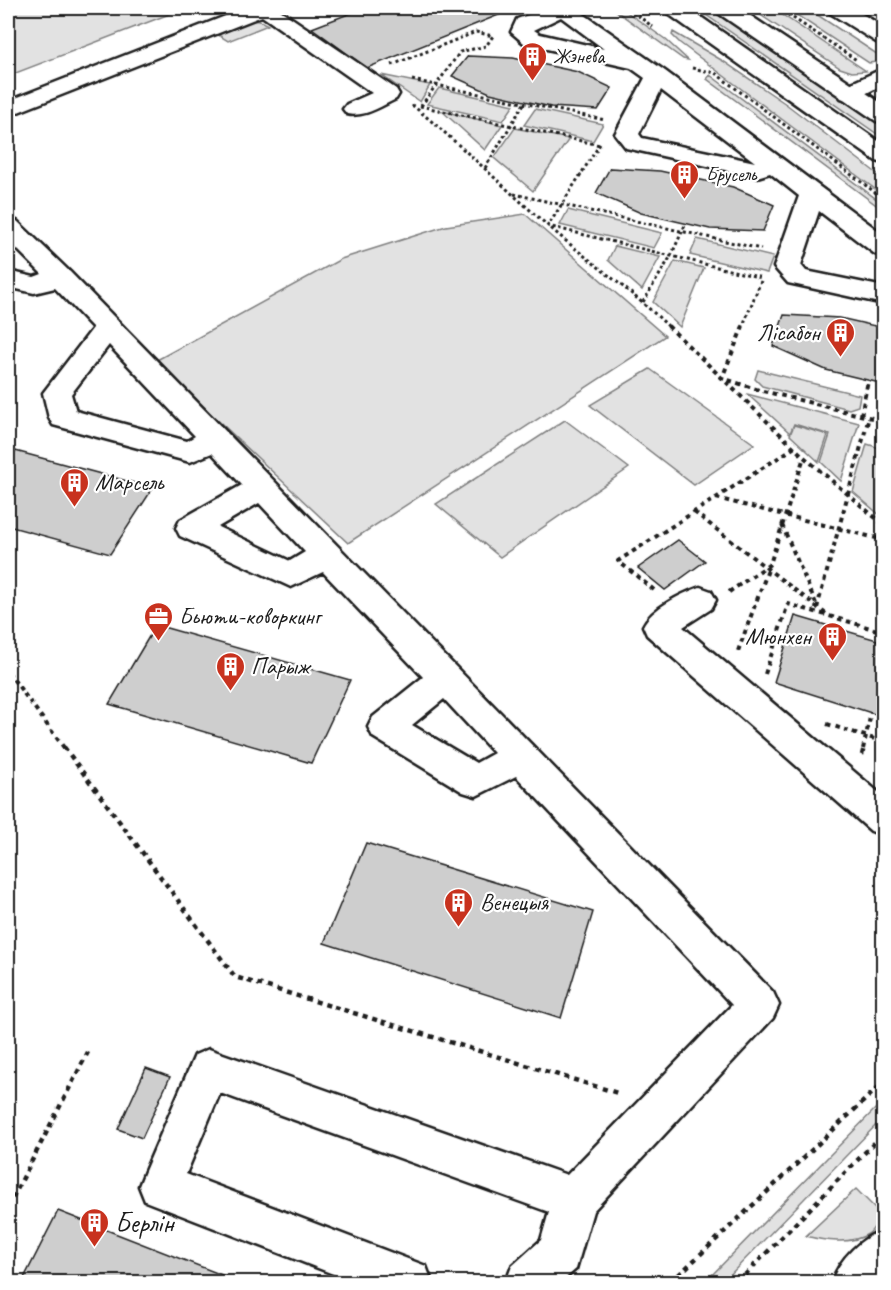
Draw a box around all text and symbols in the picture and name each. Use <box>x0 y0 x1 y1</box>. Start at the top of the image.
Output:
building icon: Жэнева <box>516 40 548 82</box>
place label: Жэнева <box>553 44 606 69</box>
building icon: Брусель <box>669 158 701 200</box>
place label: Брусель <box>706 162 758 187</box>
building icon: Лісабон <box>825 316 857 358</box>
place label: Лісабон <box>757 317 822 347</box>
building icon: Марсель <box>58 466 90 508</box>
place label: Марсель <box>95 467 165 497</box>
office icon: Бьюти-коворкинг <box>142 600 174 642</box>
place label: Бьюти-коворкинг <box>179 601 324 631</box>
building icon: Мюнхен <box>816 620 848 662</box>
place label: Мюнхен <box>745 621 813 651</box>
building icon: Парыж <box>214 650 246 692</box>
place label: Парыж <box>251 651 312 681</box>
building icon: Венецыя <box>443 886 475 928</box>
place label: Венецыя <box>480 887 550 917</box>
place label: Берлін <box>115 1205 175 1240</box>
building icon: Берлін <box>78 1206 110 1248</box>

